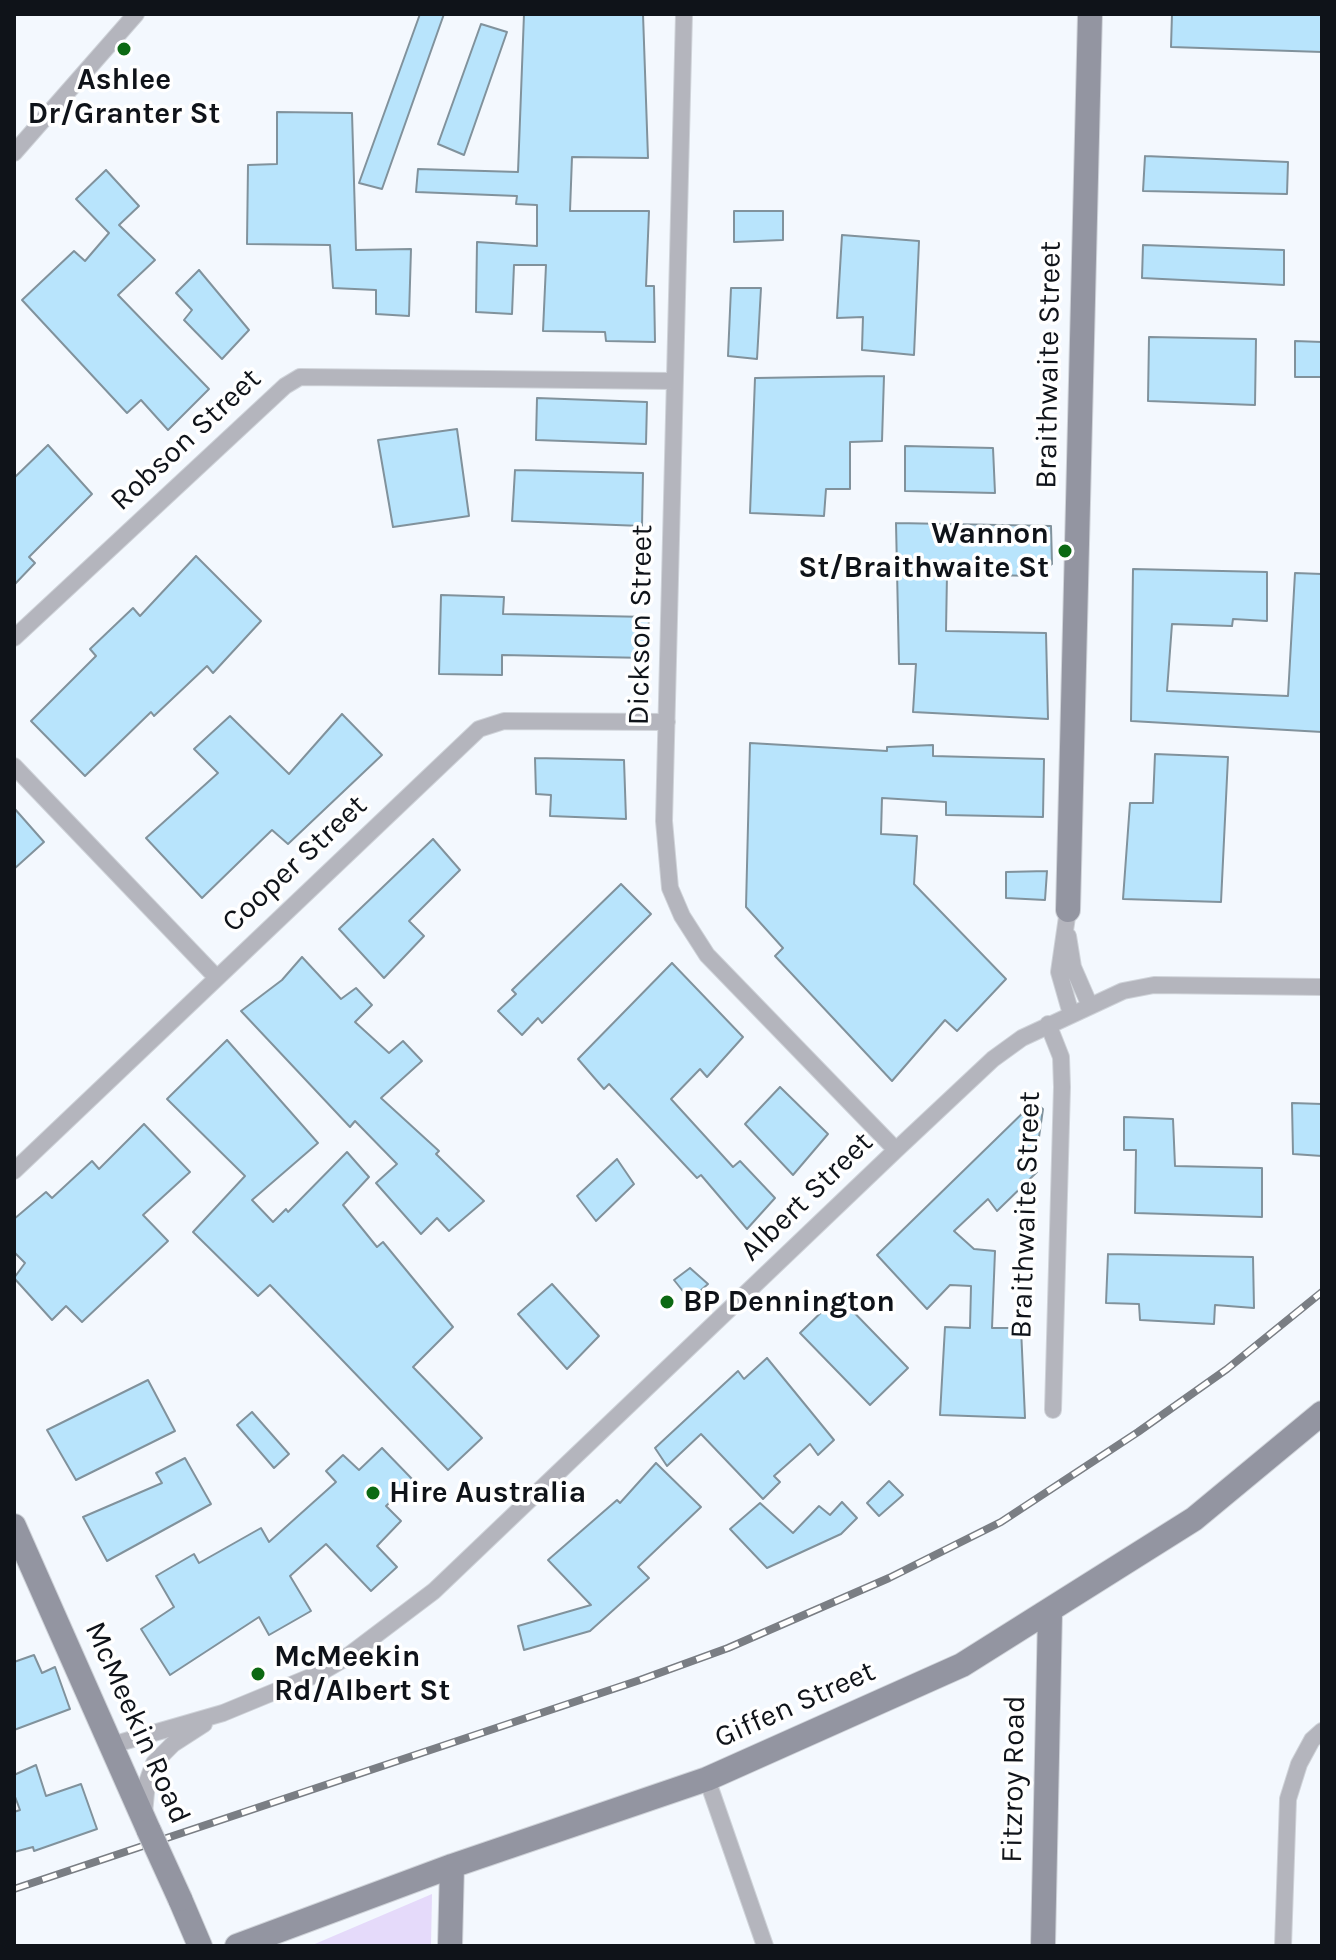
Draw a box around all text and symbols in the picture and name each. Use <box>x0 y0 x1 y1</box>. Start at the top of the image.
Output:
marker: Ashlee Dr/Granter St <box>115 40 133 58</box>
place label: Ashlee Dr/Granter St <box>28 62 220 132</box>
street label: Braithwaite Street <box>1029 241 1069 489</box>
street label: Robson Street <box>103 361 269 519</box>
place label: Wannon St/Braithwaite St <box>798 516 1049 586</box>
street label: Dickson Street <box>621 524 661 726</box>
marker: Wannon St/Braithwaite St <box>1056 542 1074 560</box>
street label: Cooper Street <box>215 788 375 940</box>
street label: Braithwaite Street <box>1004 1091 1048 1339</box>
street label: Albert Street <box>733 1125 881 1269</box>
place label: BP Dennington <box>683 1284 895 1320</box>
marker: BP Dennington <box>658 1293 676 1311</box>
place label: Hire Australia <box>389 1475 586 1511</box>
marker: Hire Australia <box>364 1484 382 1502</box>
street label: McMeekin Road <box>76 1616 198 1830</box>
place label: McMeekin Rd/Albert St <box>274 1639 450 1710</box>
street label: Giffen Street <box>709 1654 881 1756</box>
marker: McMeekin Rd/Albert St <box>249 1665 267 1683</box>
street label: Fitzroy Road <box>995 1695 1033 1863</box>

